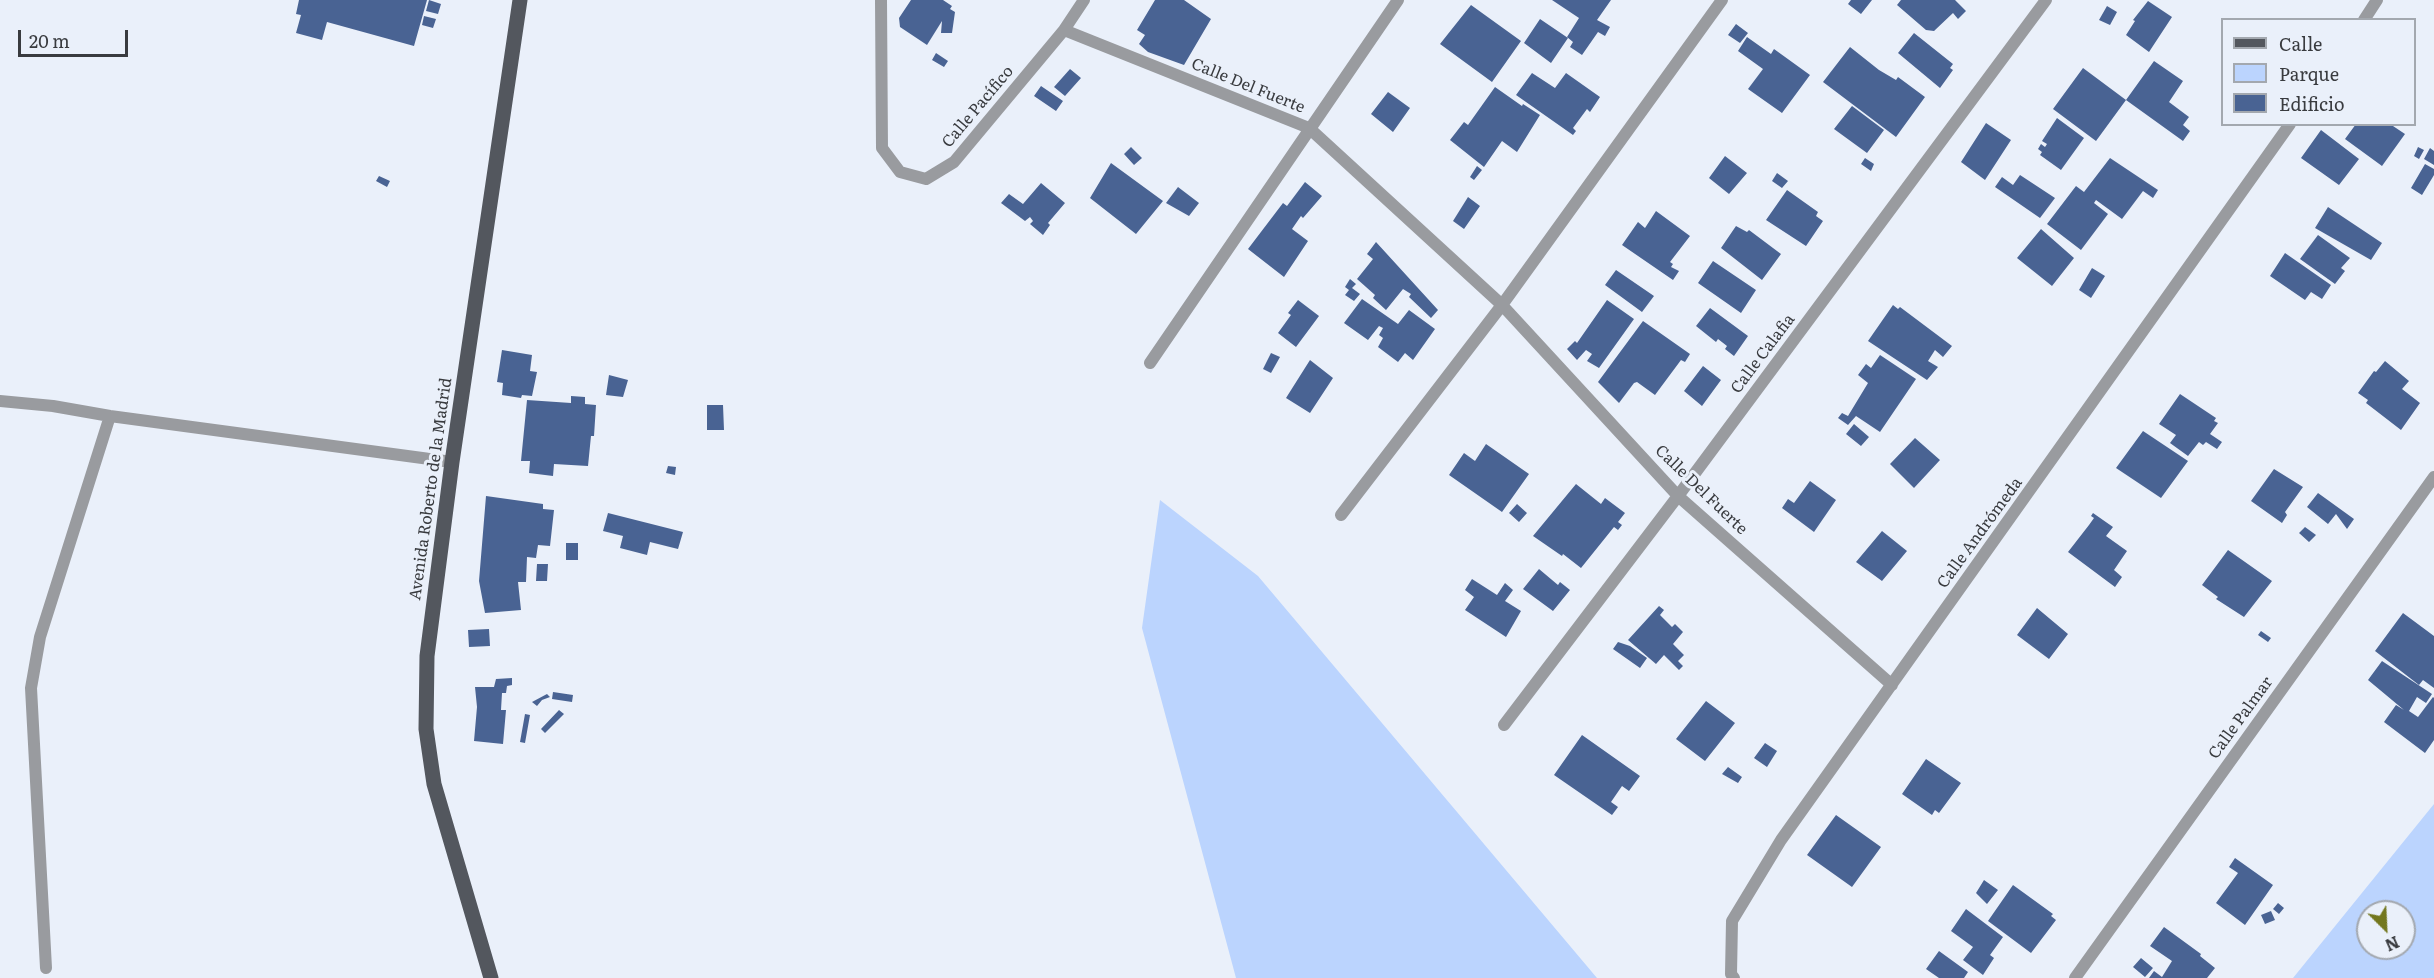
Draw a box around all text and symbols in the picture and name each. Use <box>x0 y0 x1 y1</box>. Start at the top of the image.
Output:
scale bar <box>21 18 130 56</box>
legend <box>2221 18 2416 126</box>
text: 20 m <box>29 27 70 54</box>
text: Calle <box>2279 30 2322 57</box>
street label: Calle Del Fuerte <box>1188 55 1308 117</box>
text: Parque <box>2279 60 2339 87</box>
street label: Calle Pacífico <box>938 62 1018 152</box>
text: Edificio <box>2279 90 2345 117</box>
street label: Calle Calafia <box>1727 311 1799 397</box>
street label: Avenida Roberto de la Madrid <box>406 377 456 601</box>
street label: Calle Del Fuerte <box>1651 441 1751 539</box>
street label: Calle Andrómeda <box>1933 474 2027 592</box>
street label: Calle Palmar <box>2205 673 2277 763</box>
north arrow <box>2356 900 2416 960</box>
text: N <box>2381 931 2404 958</box>

